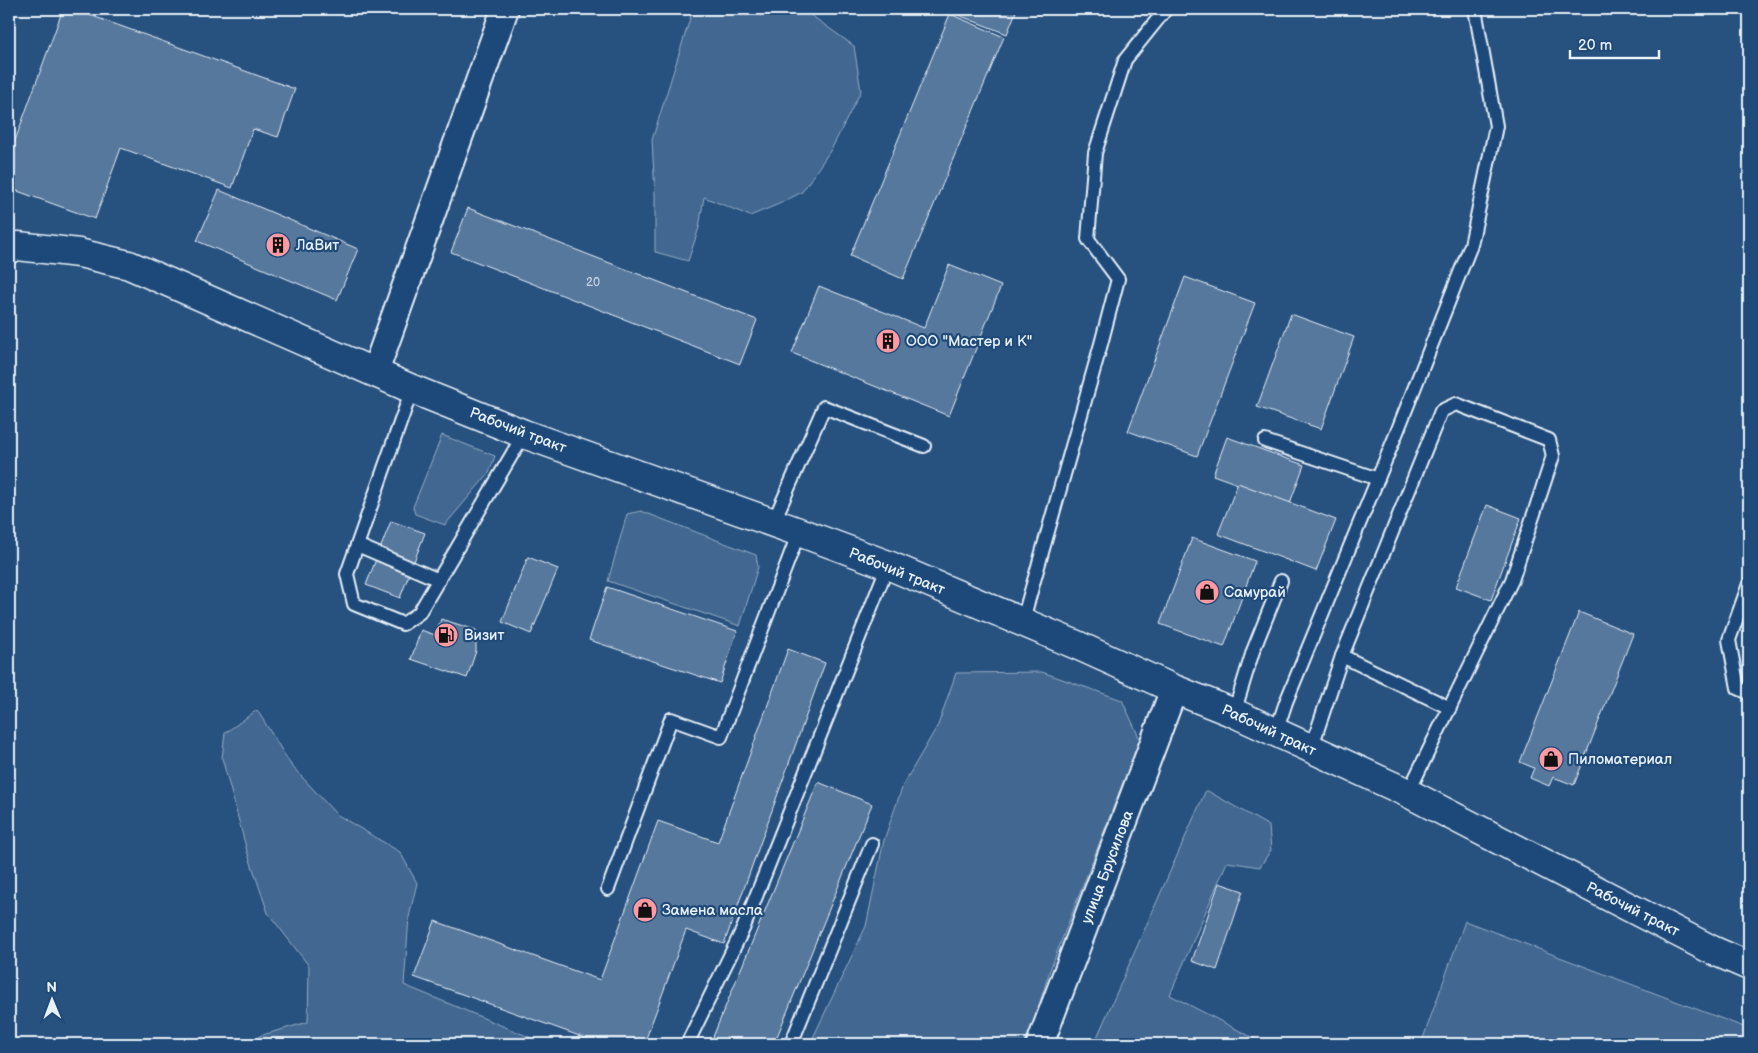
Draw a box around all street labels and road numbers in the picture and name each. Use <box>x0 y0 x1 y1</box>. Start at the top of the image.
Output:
street label: Рабочий тракт <box>467 403 569 458</box>
street label: Рабочий тракт <box>846 543 948 599</box>
street label: Рабочий тракт <box>1218 700 1319 761</box>
street label: улица Брусилова <box>1077 808 1138 927</box>
street label: Рабочий тракт <box>1583 878 1683 941</box>

